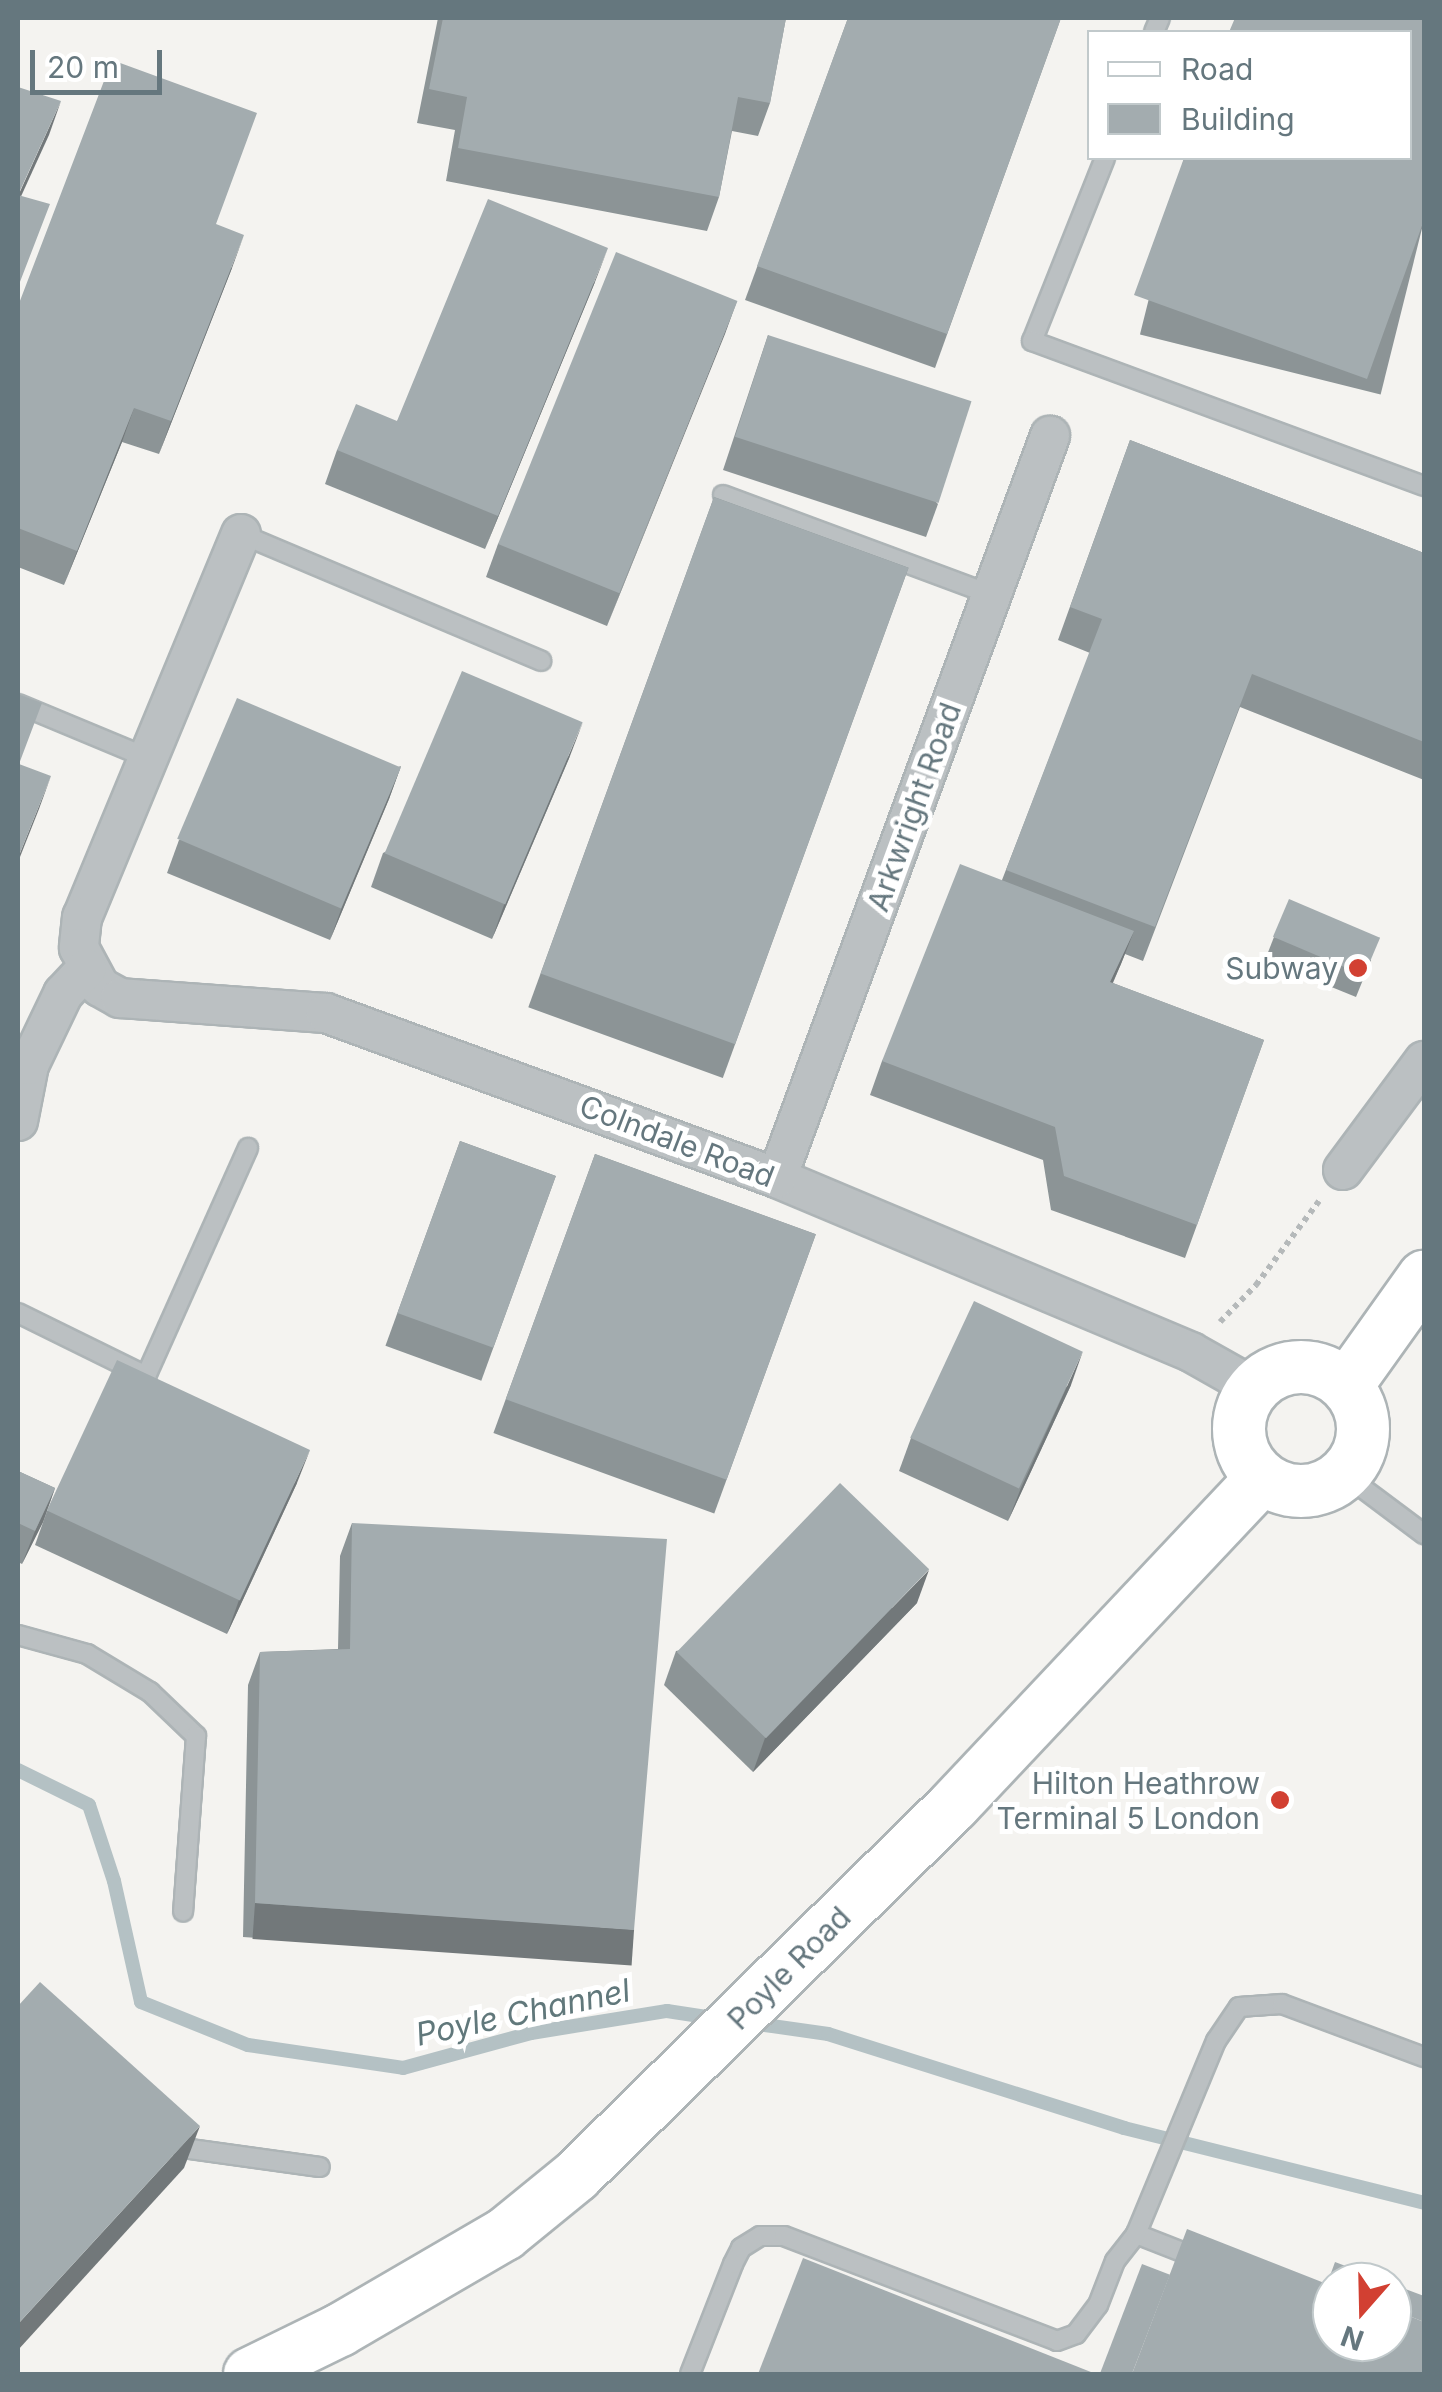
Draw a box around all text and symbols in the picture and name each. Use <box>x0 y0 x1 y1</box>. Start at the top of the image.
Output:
scale bar <box>35 30 168 92</box>
legend <box>1087 30 1412 160</box>
text: 20 m <box>47 49 119 85</box>
text: Road <box>1181 51 1253 87</box>
text: Building <box>1181 101 1295 137</box>
street label: Arkwright Road <box>860 698 968 916</box>
place label: Subway <box>1225 950 1338 986</box>
marker: Subway <box>1347 957 1369 979</box>
street label: Colndale Road <box>575 1087 779 1195</box>
place label: Hilton Heathrow Terminal 5 London <box>996 1765 1260 1836</box>
marker: Hilton Heathrow Terminal 5 London <box>1269 1789 1291 1811</box>
street label: Poyle Road <box>720 1899 858 2037</box>
water label: Poyle Channel <box>412 1972 634 2054</box>
north arrow <box>1312 2262 1412 2362</box>
text: N <box>1337 2319 1368 2358</box>

